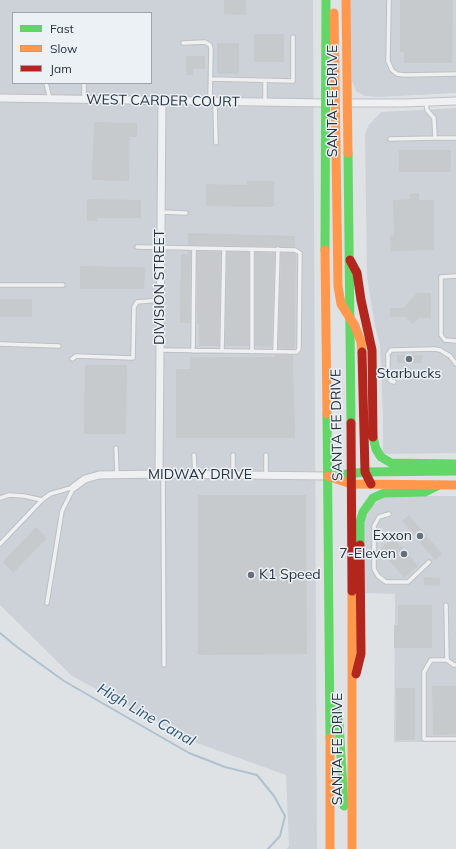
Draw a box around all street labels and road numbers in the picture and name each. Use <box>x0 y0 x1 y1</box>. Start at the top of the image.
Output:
street label: SANTA FE DRIVE <box>325 45 341 157</box>
street label: WEST CARDER COURT <box>86 91 240 111</box>
street label: DIVISION STREET <box>152 229 168 345</box>
street label: SANTA FE DRIVE <box>328 369 346 481</box>
street label: MIDWAY DRIVE <box>148 467 252 483</box>
street label: SANTA FE DRIVE <box>330 693 346 805</box>

